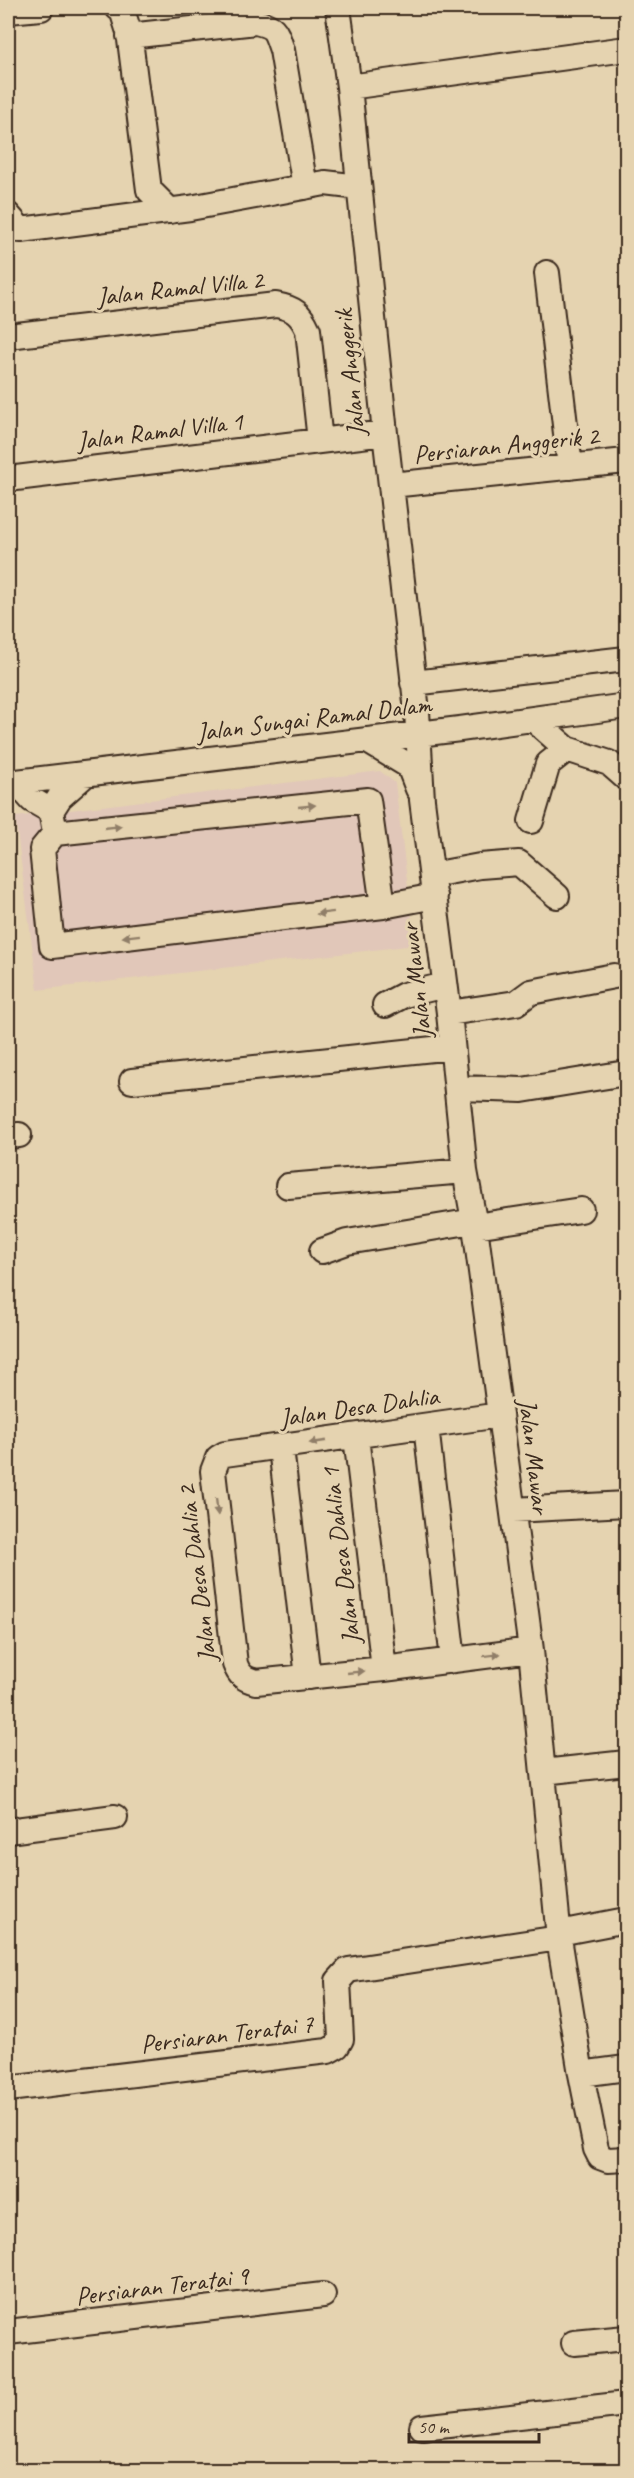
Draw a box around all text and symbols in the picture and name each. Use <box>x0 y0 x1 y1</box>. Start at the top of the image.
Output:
street label: Jalan Ramal Villa 2 <box>93 263 267 313</box>
street label: Jalan Anggerik <box>327 306 373 440</box>
street label: Jalan Ramal Villa 1 <box>73 404 246 458</box>
street label: Persiaran Anggerik 2 <box>412 419 602 471</box>
street label: Jalan Sungai Ramal Dalam <box>193 687 435 749</box>
one-way arrow <box>298 801 317 811</box>
one-way arrow <box>104 822 123 832</box>
one-way arrow <box>315 908 334 918</box>
street label: Jalan Mawar <box>392 919 440 1042</box>
one-way arrow <box>121 932 140 941</box>
street label: Jalan Desa Dahlia <box>275 1379 442 1435</box>
street label: Jalan Mawar <box>510 1395 558 1518</box>
one-way arrow <box>308 1438 327 1447</box>
street label: Jalan Desa Dahlia 1 <box>314 1464 368 1648</box>
street label: Jalan Desa Dahlia 2 <box>169 1481 224 1666</box>
one-way arrow <box>212 1498 222 1517</box>
one-way arrow <box>483 1650 502 1660</box>
one-way arrow <box>346 1667 365 1677</box>
street label: Persiaran Teratai 7 <box>139 2007 317 2061</box>
street label: Persiaran Teratai 9 <box>74 2259 253 2313</box>
scale bar <box>409 2406 540 2444</box>
text: 50 m <box>418 2416 451 2438</box>

